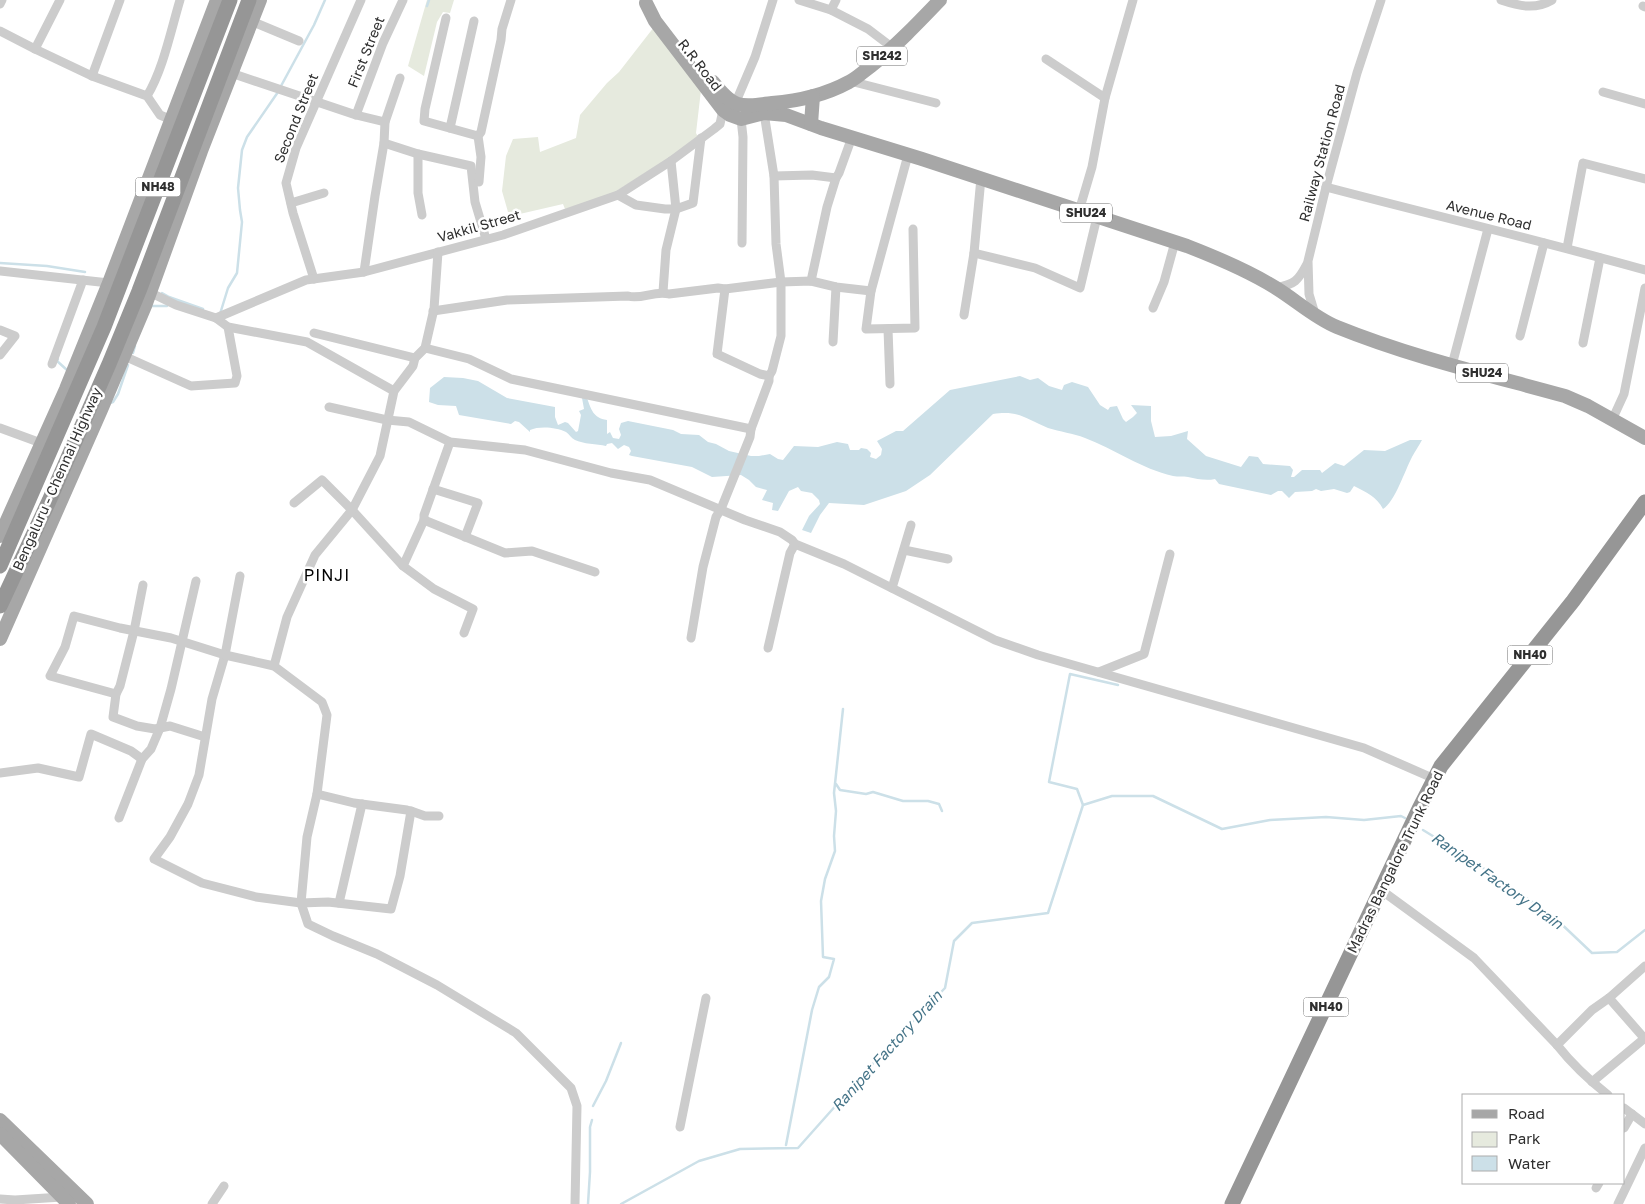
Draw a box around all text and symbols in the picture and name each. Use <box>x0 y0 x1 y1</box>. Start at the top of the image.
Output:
street label: First Street <box>344 14 388 90</box>
street label: R.R Road <box>675 35 726 94</box>
road number: SH242 <box>857 46 907 66</box>
street label: Second Street <box>270 70 321 165</box>
street label: Railway Station Road <box>1295 82 1348 223</box>
road number: NH48 <box>136 178 180 196</box>
street label: Avenue Road <box>1445 196 1533 233</box>
road number: SHU24 <box>1060 204 1112 222</box>
street label: Vakkil Street <box>435 206 522 245</box>
road number: SHU24 <box>1456 363 1508 382</box>
street label: Bengaluru - Chennai Highway <box>8 385 105 573</box>
district label: PINJI <box>304 565 350 585</box>
road number: NH40 <box>1508 646 1552 664</box>
street label: Madras Bangalore Trunk Road <box>1343 768 1446 956</box>
water label: Ranipet Factory Drain <box>1428 828 1567 934</box>
water label: Ranipet Factory Drain <box>827 986 946 1115</box>
road number: NH40 <box>1304 998 1348 1016</box>
legend <box>1462 1094 1625 1184</box>
text: Road <box>1508 1104 1545 1122</box>
text: Park <box>1508 1129 1541 1147</box>
text: Water <box>1508 1154 1551 1172</box>

